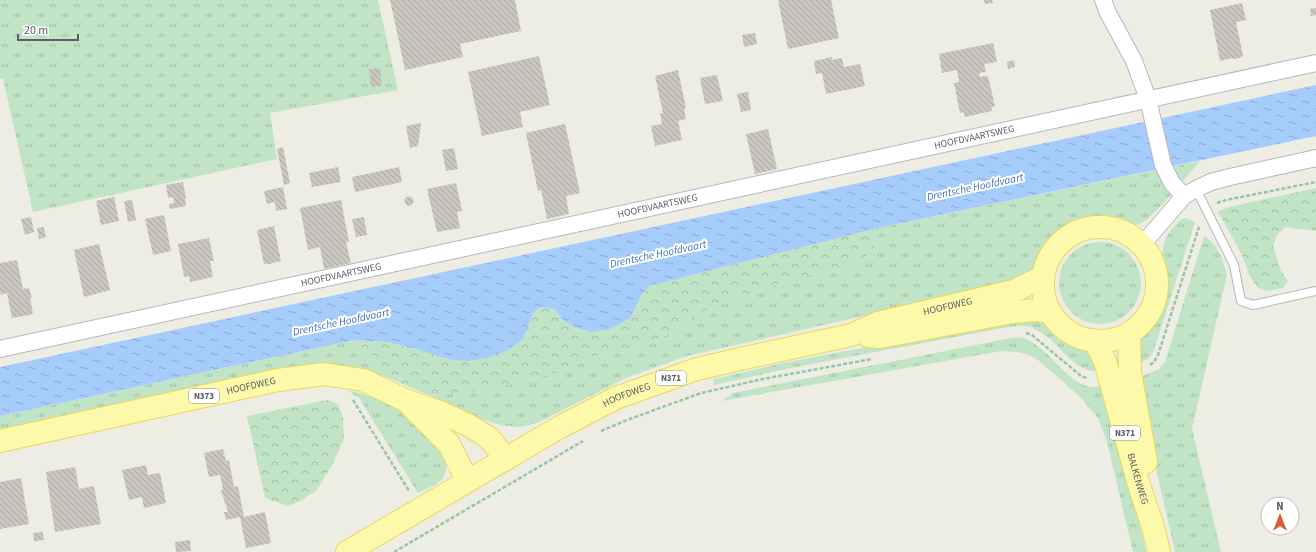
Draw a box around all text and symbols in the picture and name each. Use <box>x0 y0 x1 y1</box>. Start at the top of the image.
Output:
scale bar <box>18 16 78 42</box>
text: 20 m <box>24 22 48 39</box>
street label: HOOFDVAARTSWEG <box>933 122 1016 153</box>
water label: Drentsche Hoofdvaart <box>925 169 1025 205</box>
street label: HOOFDVAARTSWEG <box>616 191 699 222</box>
water label: Drentsche Hoofdvaart <box>608 236 708 272</box>
street label: HOOFDVAARTSWEG <box>300 259 383 290</box>
street label: HOOFDWEG <box>922 294 974 319</box>
water label: Drentsche Hoofdvaart <box>291 304 391 340</box>
road number: N371 <box>656 371 686 385</box>
street label: HOOFDWEG <box>225 374 277 398</box>
street label: HOOFDWEG <box>600 379 652 411</box>
road number: N373 <box>189 389 219 403</box>
road number: N371 <box>1110 426 1140 440</box>
street label: BALKENWEG <box>1124 451 1152 506</box>
north arrow <box>1260 496 1300 536</box>
text: N <box>1276 499 1284 514</box>

